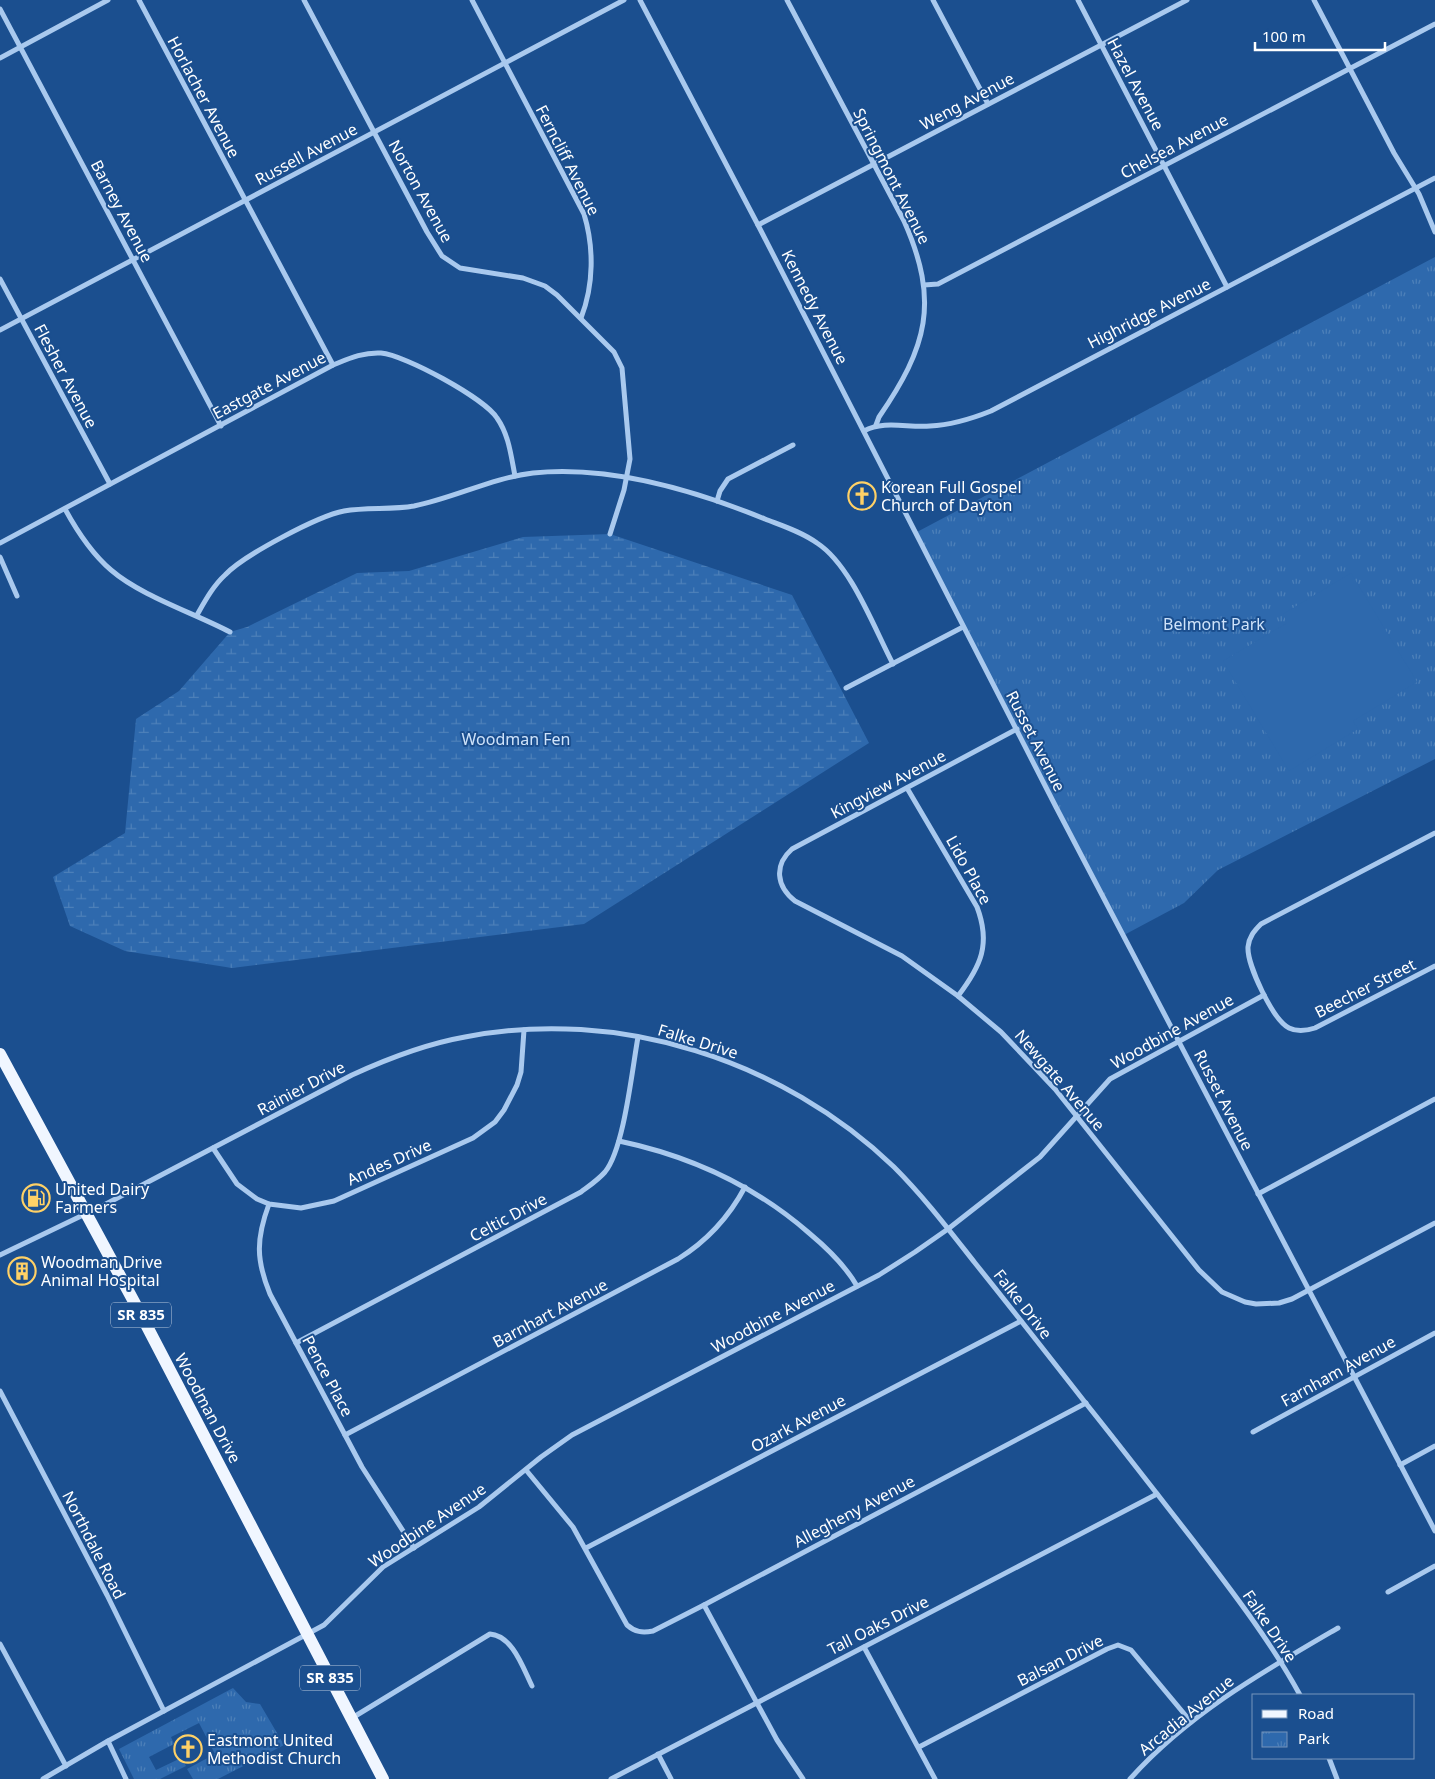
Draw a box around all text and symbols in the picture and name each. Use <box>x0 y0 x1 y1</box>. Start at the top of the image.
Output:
scale bar <box>1255 20 1385 52</box>
text: 100 m <box>1262 26 1306 46</box>
street label: Horlacher Avenue <box>163 32 245 162</box>
street label: Hazel Avenue <box>1102 34 1170 134</box>
street label: Weng Avenue <box>916 67 1018 135</box>
street label: Ferncliff Avenue <box>531 101 605 219</box>
street label: Springmont Avenue <box>848 104 936 248</box>
street label: Chelsea Avenue <box>1116 108 1232 184</box>
street label: Russell Avenue <box>251 118 361 190</box>
street label: Norton Avenue <box>384 136 458 246</box>
street label: Barney Avenue <box>86 156 158 266</box>
street label: Kennedy Avenue <box>777 246 853 368</box>
street label: Highridge Avenue <box>1084 272 1214 354</box>
street label: Flesher Avenue <box>29 320 103 432</box>
street label: Eastgate Avenue <box>209 346 329 424</box>
place label: Korean Full Gospel Church of Dayton <box>881 476 1022 516</box>
church icon: Korean Full Gospel Church of Dayton <box>847 481 877 511</box>
park label: Belmont Park <box>1163 613 1265 635</box>
street label: Russet Avenue <box>1001 687 1071 795</box>
park label: Woodman Fen <box>462 728 570 750</box>
street label: Kingview Avenue <box>826 744 950 824</box>
street label: Lido Place <box>941 832 997 908</box>
street label: Beecher Street <box>1311 953 1419 1023</box>
street label: Woodbine Avenue <box>1107 988 1237 1074</box>
street label: Falke Drive <box>655 1018 741 1064</box>
street label: Newgate Avenue <box>1010 1025 1110 1135</box>
street label: Russet Avenue <box>1189 1046 1259 1154</box>
street label: Rainier Drive <box>253 1056 349 1120</box>
street label: Andes Drive <box>343 1134 435 1190</box>
place label: United Dairy Farmers <box>55 1178 150 1218</box>
fuel station icon: United Dairy Farmers <box>21 1183 51 1213</box>
street label: Celtic Drive <box>465 1187 551 1247</box>
place label: Woodman Drive Animal Hospital <box>41 1251 162 1291</box>
building icon: Woodman Drive Animal Hospital <box>7 1256 37 1286</box>
street label: Falke Drive <box>989 1265 1057 1343</box>
street label: Barnhart Avenue <box>489 1273 611 1353</box>
street label: Woodbine Avenue <box>707 1274 839 1358</box>
road number: SR 835 <box>111 1302 171 1328</box>
street label: Farnham Avenue <box>1277 1330 1399 1412</box>
street label: Pence Place <box>297 1332 359 1420</box>
street label: Woodman Drive <box>170 1349 246 1467</box>
street label: Ozark Avenue <box>747 1389 849 1457</box>
street label: Allegheny Avenue <box>789 1470 919 1552</box>
street label: Woodbine Avenue <box>364 1478 490 1572</box>
street label: Northdale Road <box>57 1487 131 1603</box>
street label: Falke Drive <box>1238 1586 1302 1666</box>
street label: Tall Oaks Drive <box>824 1590 932 1660</box>
street label: Balsan Drive <box>1013 1629 1107 1691</box>
road number: SR 835 <box>300 1666 360 1690</box>
street label: Arcadia Avenue <box>1134 1670 1238 1760</box>
legend <box>1252 1694 1415 1759</box>
text: Road <box>1298 1703 1334 1723</box>
text: Park <box>1298 1728 1330 1748</box>
place label: Eastmont United Methodist Church <box>207 1729 341 1769</box>
church icon: Eastmont United Methodist Church <box>173 1734 203 1764</box>

